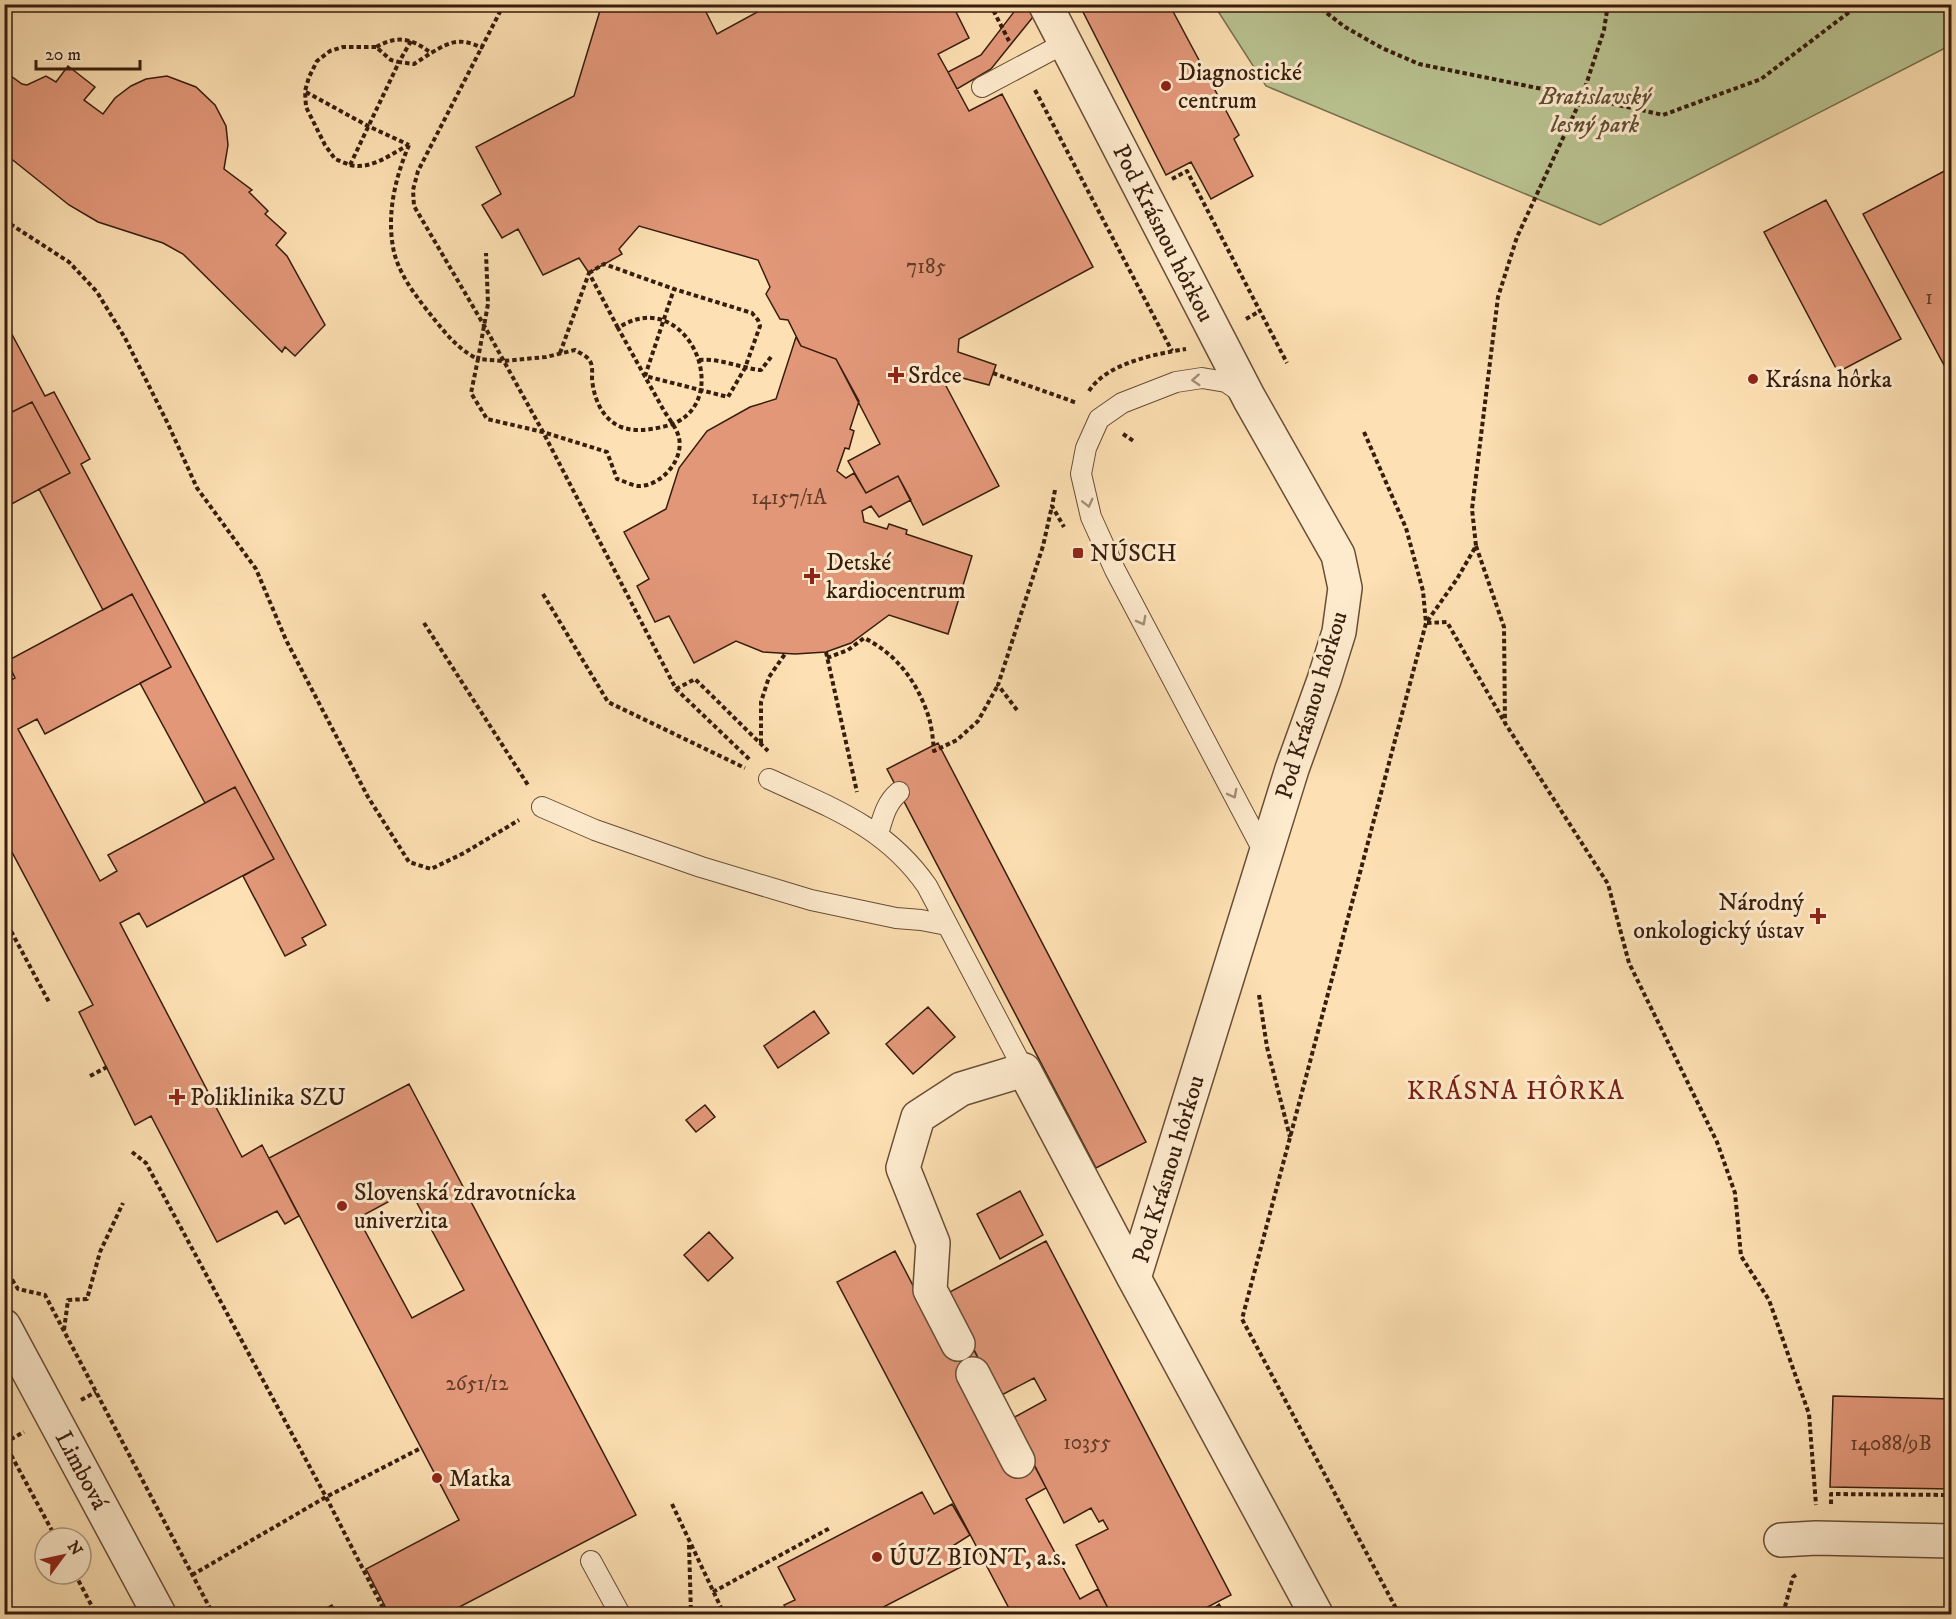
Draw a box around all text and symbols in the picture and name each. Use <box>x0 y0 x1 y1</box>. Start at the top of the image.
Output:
scale bar <box>36 33 140 71</box>
text: 20 m <box>45 44 81 66</box>
place label: Diagnostické centrum <box>1178 58 1302 116</box>
marker: Diagnostické centrum <box>1159 79 1173 93</box>
park label: Bratislavský lesný park <box>1538 82 1653 140</box>
street label: Pod Krásnou hôrkou <box>1105 140 1221 327</box>
house number: 7185 <box>906 254 946 280</box>
house number: 1 <box>1925 285 1933 311</box>
place label: Srdce <box>908 361 962 391</box>
place label: Krásna hôrka <box>1765 365 1893 395</box>
marker: Srdce <box>889 368 903 382</box>
marker: Krásna hôrka <box>1746 372 1760 386</box>
one-way arrow <box>1191 373 1200 386</box>
house number: 14157/1A <box>751 485 827 511</box>
one-way arrow <box>1081 497 1093 508</box>
place label: NÚSCH <box>1090 538 1177 569</box>
marker: NÚSCH <box>1071 546 1085 560</box>
place label: Detské kardiocentrum <box>826 548 966 606</box>
marker: Detské kardiocentrum <box>803 567 821 585</box>
street label: Pod Krásnou hôrkou <box>1269 608 1355 803</box>
one-way arrow <box>1135 615 1146 626</box>
one-way arrow <box>1226 788 1238 799</box>
place label: Národný onkologický ústav <box>1633 888 1805 946</box>
marker: Národný onkologický ústav <box>1809 907 1827 925</box>
street label: Pod Krásnou hôrkou <box>1126 1072 1212 1267</box>
district label: KRÁSNA HÔRKA <box>1407 1074 1625 1108</box>
place label: Poliklinika SZU <box>190 1083 346 1113</box>
marker: Poliklinika SZU <box>168 1088 186 1106</box>
place label: Slovenská zdravotnícka univerzita <box>354 1178 577 1236</box>
marker: Slovenská zdravotnícka univerzita <box>335 1199 349 1213</box>
house number: 2651/12 <box>445 1371 509 1397</box>
street label: Limbová <box>48 1426 115 1516</box>
house number: 10355 <box>1063 1430 1111 1456</box>
house number: 14088/9B <box>1850 1431 1932 1457</box>
place label: Matka <box>449 1464 512 1494</box>
marker: Matka <box>430 1471 444 1485</box>
north arrow <box>33 1526 93 1586</box>
text: N <box>63 1537 87 1559</box>
place label: ÚUZ BIONT, a.s. <box>889 1542 1066 1573</box>
marker: ÚUZ BIONT, a.s. <box>870 1550 884 1564</box>

